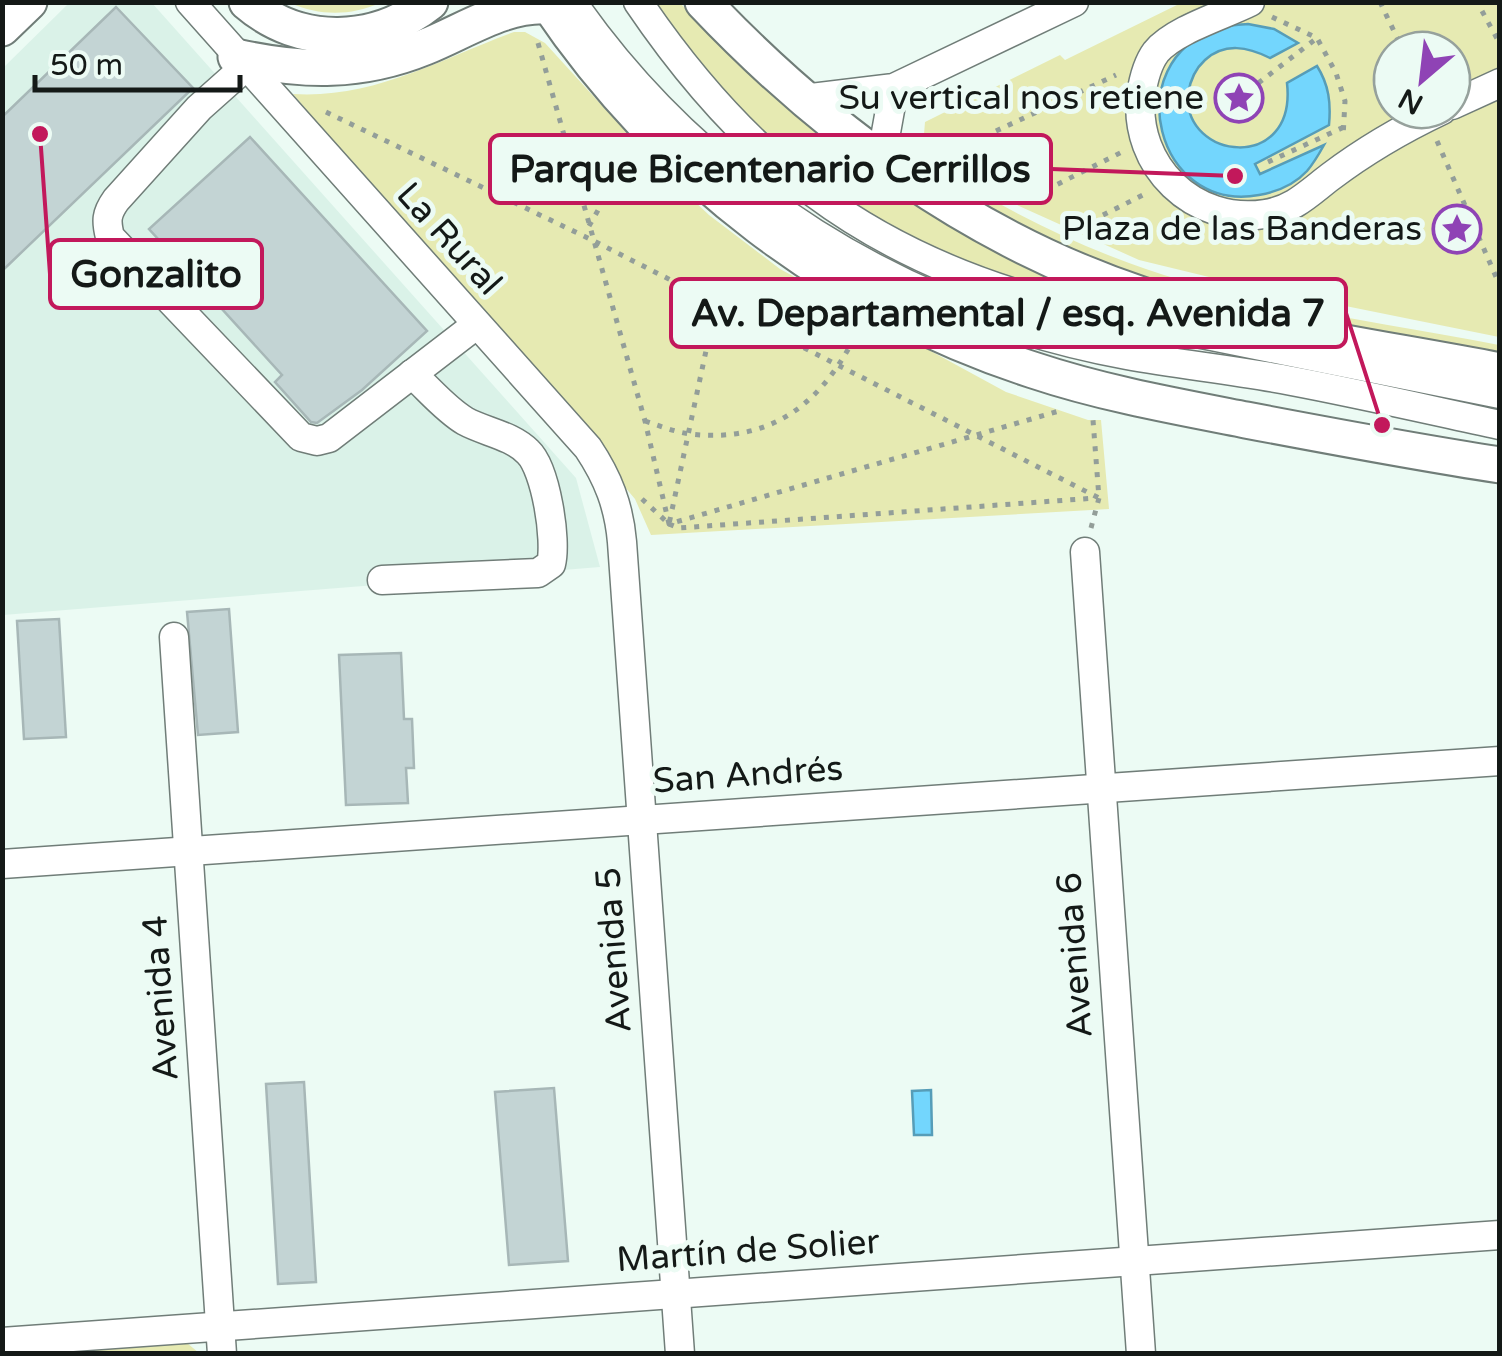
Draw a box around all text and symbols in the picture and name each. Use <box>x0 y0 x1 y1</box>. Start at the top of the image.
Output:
scale bar <box>35 30 240 92</box>
north arrow <box>1372 30 1472 130</box>
text: 50 m <box>50 47 123 84</box>
place icon: Su vertical nos retiene <box>1213 72 1265 124</box>
place label: Su vertical nos retiene <box>838 77 1204 119</box>
text: N <box>1393 81 1429 121</box>
callout: Parque Bicentenario Cerrillos <box>490 135 1051 203</box>
text: Parque Bicentenario Cerrillos <box>509 147 1031 193</box>
street label: La Rural <box>388 174 510 304</box>
place icon: Plaza de las Banderas <box>1431 203 1483 255</box>
place label: Plaza de las Banderas <box>1062 208 1422 250</box>
callout: Gonzalito <box>50 240 262 308</box>
text: Gonzalito <box>70 252 242 298</box>
callout: Av. Departamental / esq. Avenida 7 <box>671 279 1346 347</box>
text: Av. Departamental / esq. Avenida 7 <box>691 291 1325 337</box>
street label: San Andrés <box>652 747 844 803</box>
street label: Avenida 5 <box>587 866 641 1034</box>
street label: Avenida 6 <box>1048 871 1102 1039</box>
street label: Avenida 4 <box>134 914 188 1082</box>
street label: Martín de Solier <box>615 1221 882 1281</box>

